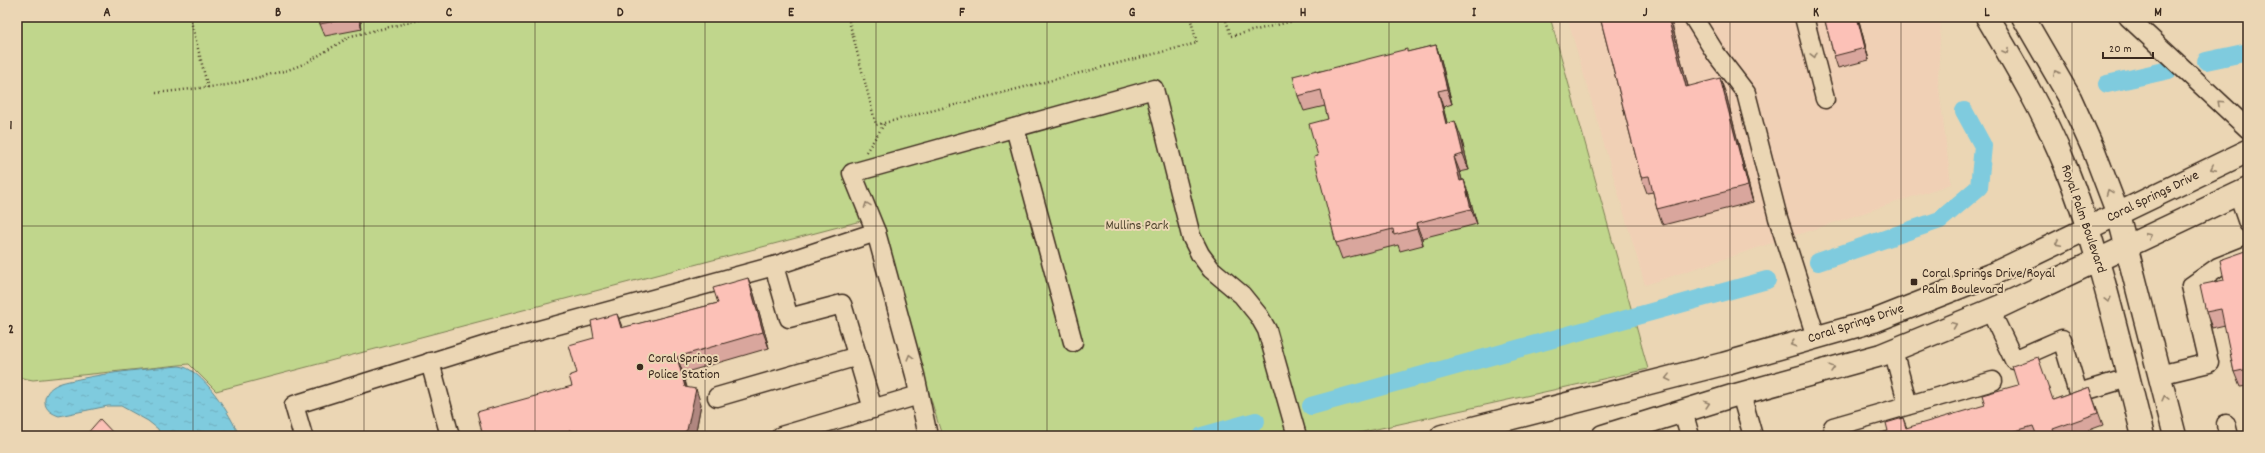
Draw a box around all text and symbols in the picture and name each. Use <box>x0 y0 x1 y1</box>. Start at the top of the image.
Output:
text: A <box>103 4 111 23</box>
text: B <box>275 4 281 23</box>
text: C <box>446 4 453 23</box>
text: D <box>617 4 624 23</box>
text: E <box>788 4 795 23</box>
text: F <box>959 4 965 23</box>
text: G <box>1129 4 1136 23</box>
text: H <box>1300 4 1307 23</box>
text: I <box>1472 4 1477 23</box>
text: J <box>1643 4 1648 23</box>
text: K <box>1813 4 1819 23</box>
text: L <box>1984 4 1990 23</box>
text: M <box>2154 4 2162 23</box>
scale bar <box>2103 34 2153 60</box>
text: 20 m <box>2109 41 2132 58</box>
one-way arrow <box>2002 46 2009 54</box>
one-way arrow <box>1809 52 1817 58</box>
one-way arrow <box>2053 70 2060 77</box>
one-way arrow <box>2217 100 2224 107</box>
text: 1 <box>10 117 13 136</box>
street label: Royal Palm Boulevard <box>2055 162 2111 276</box>
one-way arrow <box>2210 163 2217 171</box>
street label: Coral Springs Drive <box>2103 166 2203 228</box>
one-way arrow <box>2106 188 2114 195</box>
one-way arrow <box>863 202 871 209</box>
park label: Mullins Park <box>1106 216 1169 236</box>
one-way arrow <box>2144 233 2152 241</box>
one-way arrow <box>2055 238 2063 246</box>
place label: Coral Springs Drive/Royal Palm Boulevard <box>1922 264 2056 300</box>
marker: Coral Springs Drive/Royal Palm Boulevard <box>1909 277 1919 287</box>
one-way arrow <box>2103 296 2112 303</box>
street label: Coral Springs Drive <box>1805 299 1907 349</box>
text: 2 <box>8 321 14 340</box>
one-way arrow <box>1950 322 1958 330</box>
one-way arrow <box>1790 339 1797 348</box>
place label: Coral Springs Police Station <box>648 349 720 385</box>
one-way arrow <box>906 354 915 361</box>
marker: Coral Springs Police Station <box>635 362 645 372</box>
one-way arrow <box>1829 365 1835 373</box>
one-way arrow <box>1665 373 1671 381</box>
one-way arrow <box>2161 395 2170 402</box>
one-way arrow <box>1703 400 1710 409</box>

